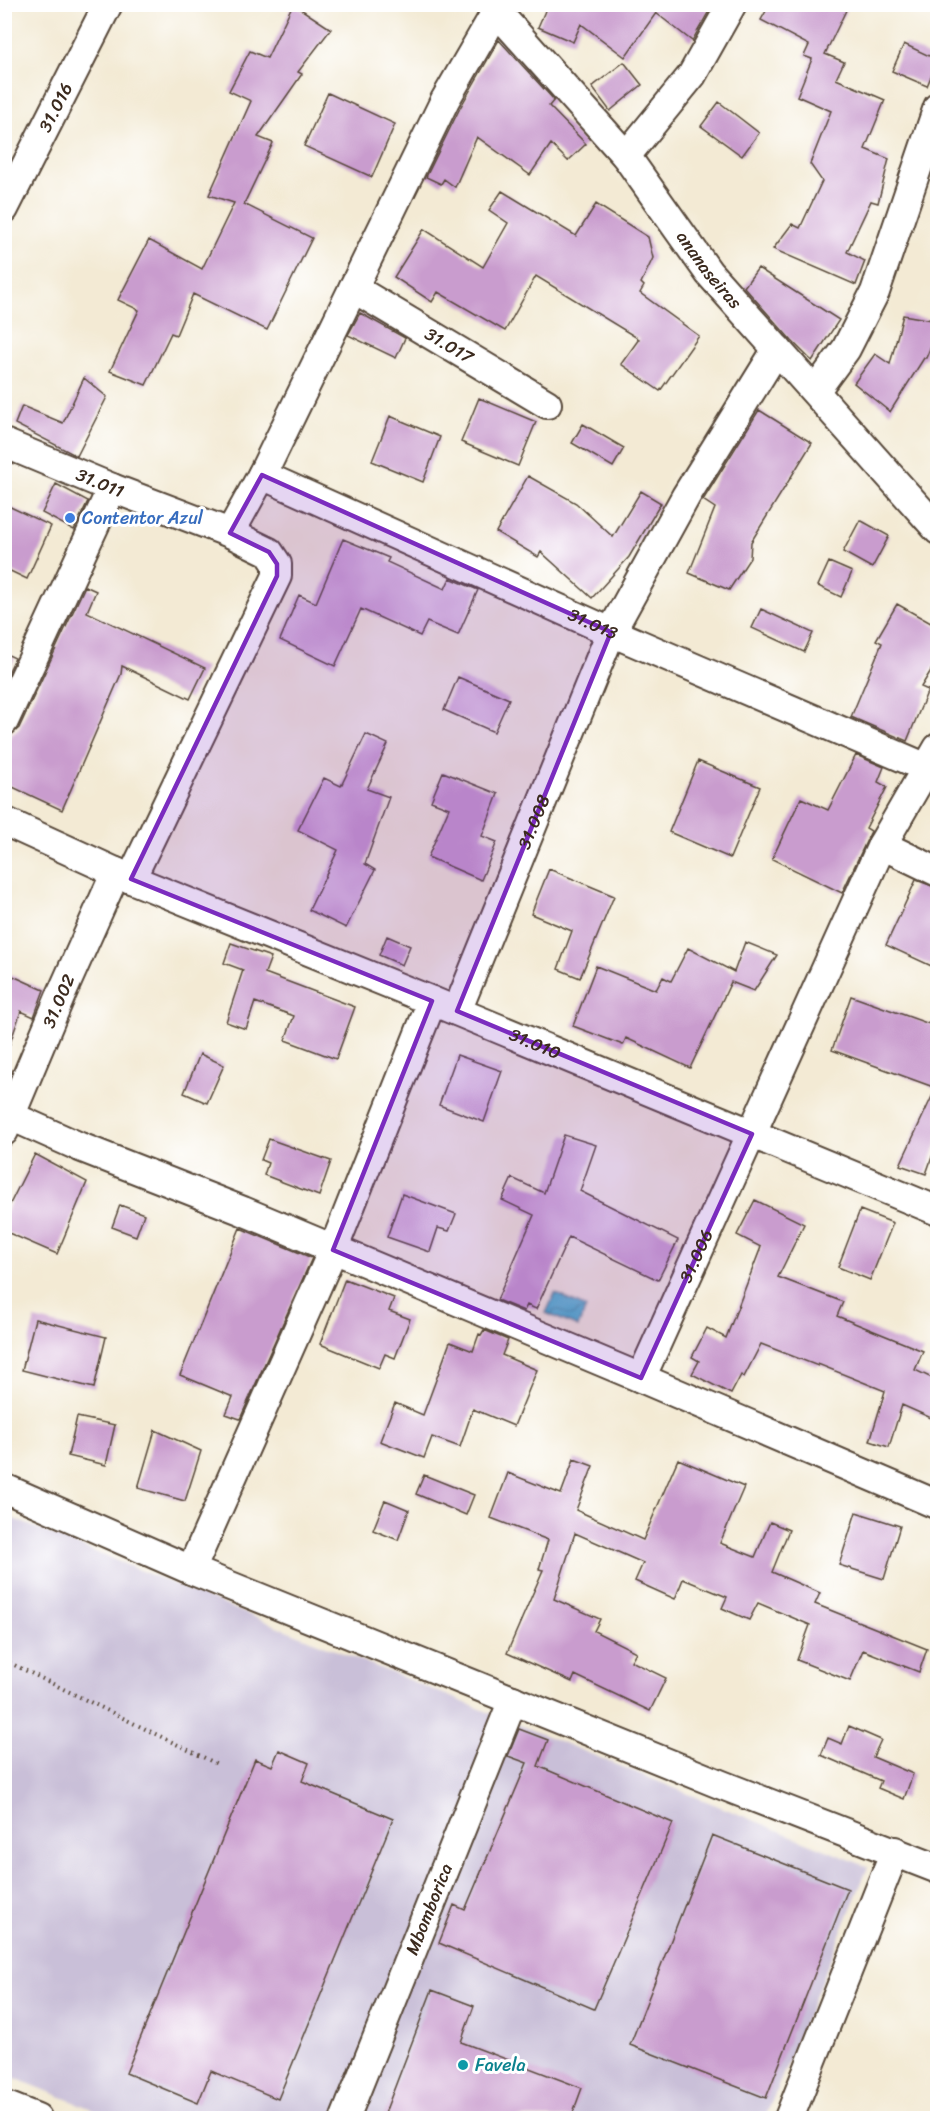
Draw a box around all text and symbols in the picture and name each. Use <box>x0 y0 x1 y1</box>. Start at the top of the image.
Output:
street label: 31.016 <box>29 77 82 138</box>
street label: ananaseiras <box>668 224 751 317</box>
street label: 31.017 <box>418 318 481 374</box>
street label: 31.011 <box>71 459 129 507</box>
place label: Contentor Azul <box>82 502 204 534</box>
marker: Contentor Azul <box>63 511 77 525</box>
street label: 31.013 <box>563 599 623 649</box>
street label: 31.008 <box>508 790 559 854</box>
street label: 31.002 <box>33 969 84 1033</box>
street label: 31.010 <box>504 1019 566 1069</box>
street label: 31.006 <box>670 1224 722 1288</box>
street label: Mbomborica <box>396 1858 462 1960</box>
place label: Favela <box>475 2049 526 2081</box>
marker: Favela <box>456 2058 470 2072</box>

